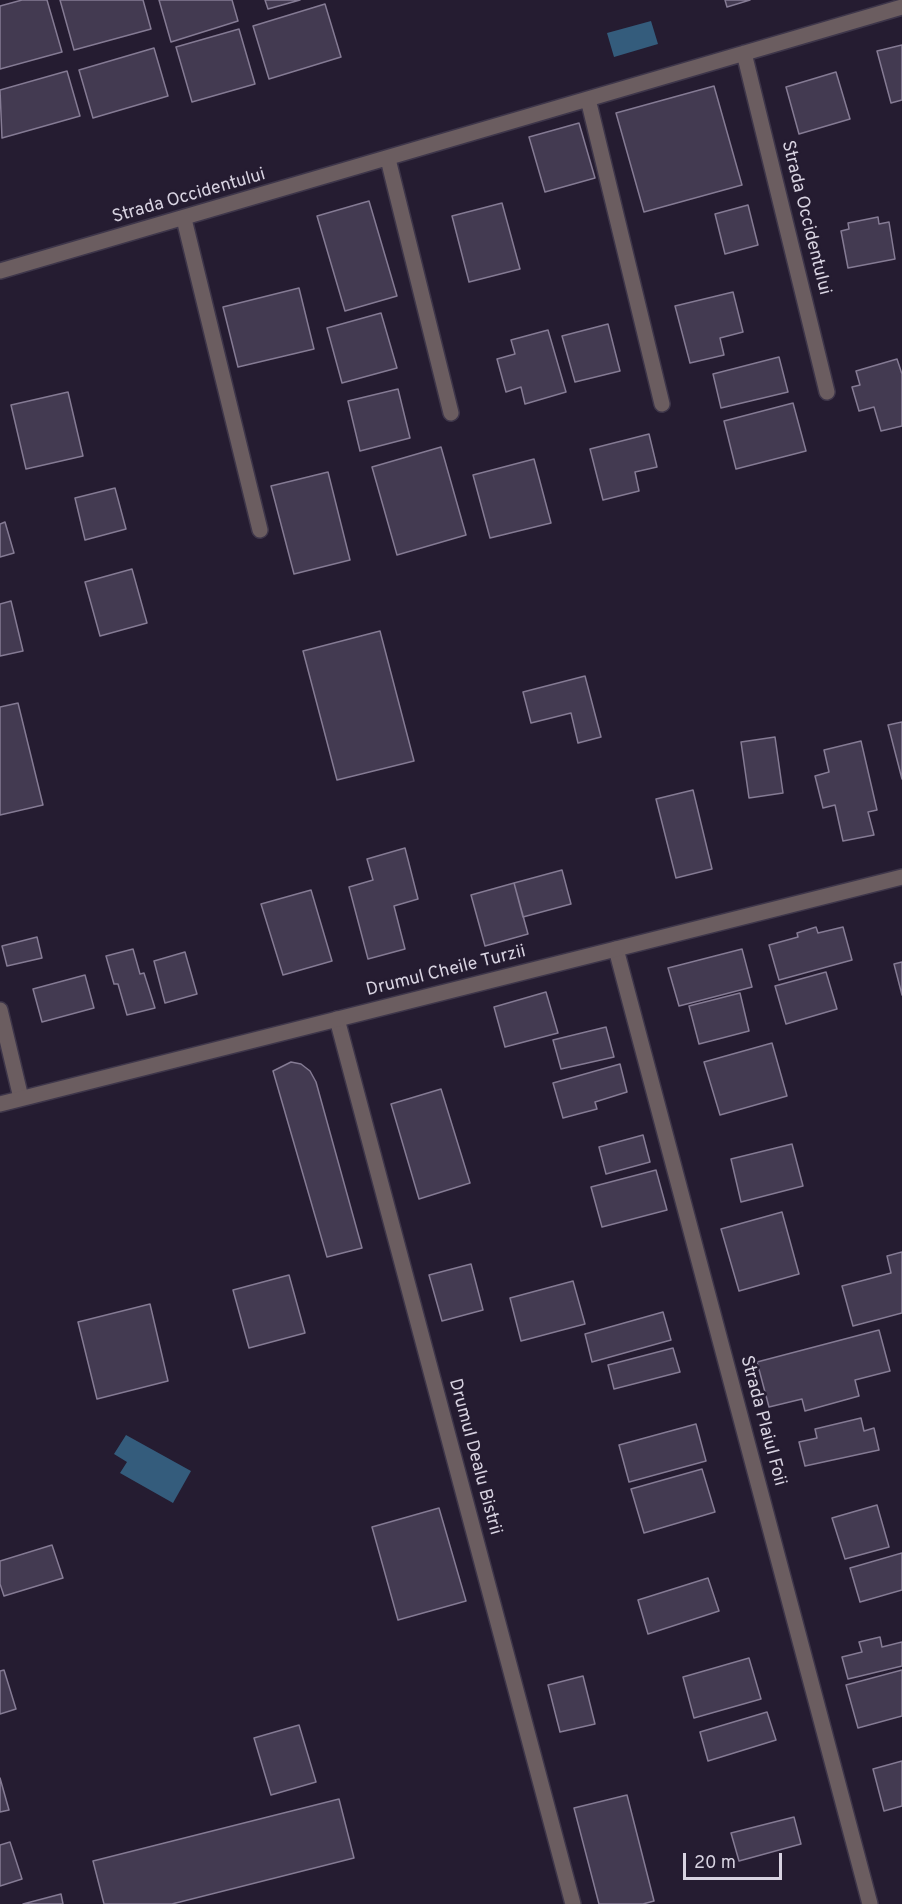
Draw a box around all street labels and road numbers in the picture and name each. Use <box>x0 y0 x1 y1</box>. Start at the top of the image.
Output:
street label: Strada Occidentului <box>775 139 835 297</box>
street label: Strada Occidentului <box>110 165 268 229</box>
street label: Drumul Cheile Turzii <box>364 942 528 1002</box>
street label: Strada Plaiul Foii <box>734 1354 790 1488</box>
street label: Drumul Dealu Bistrii <box>443 1377 505 1537</box>

